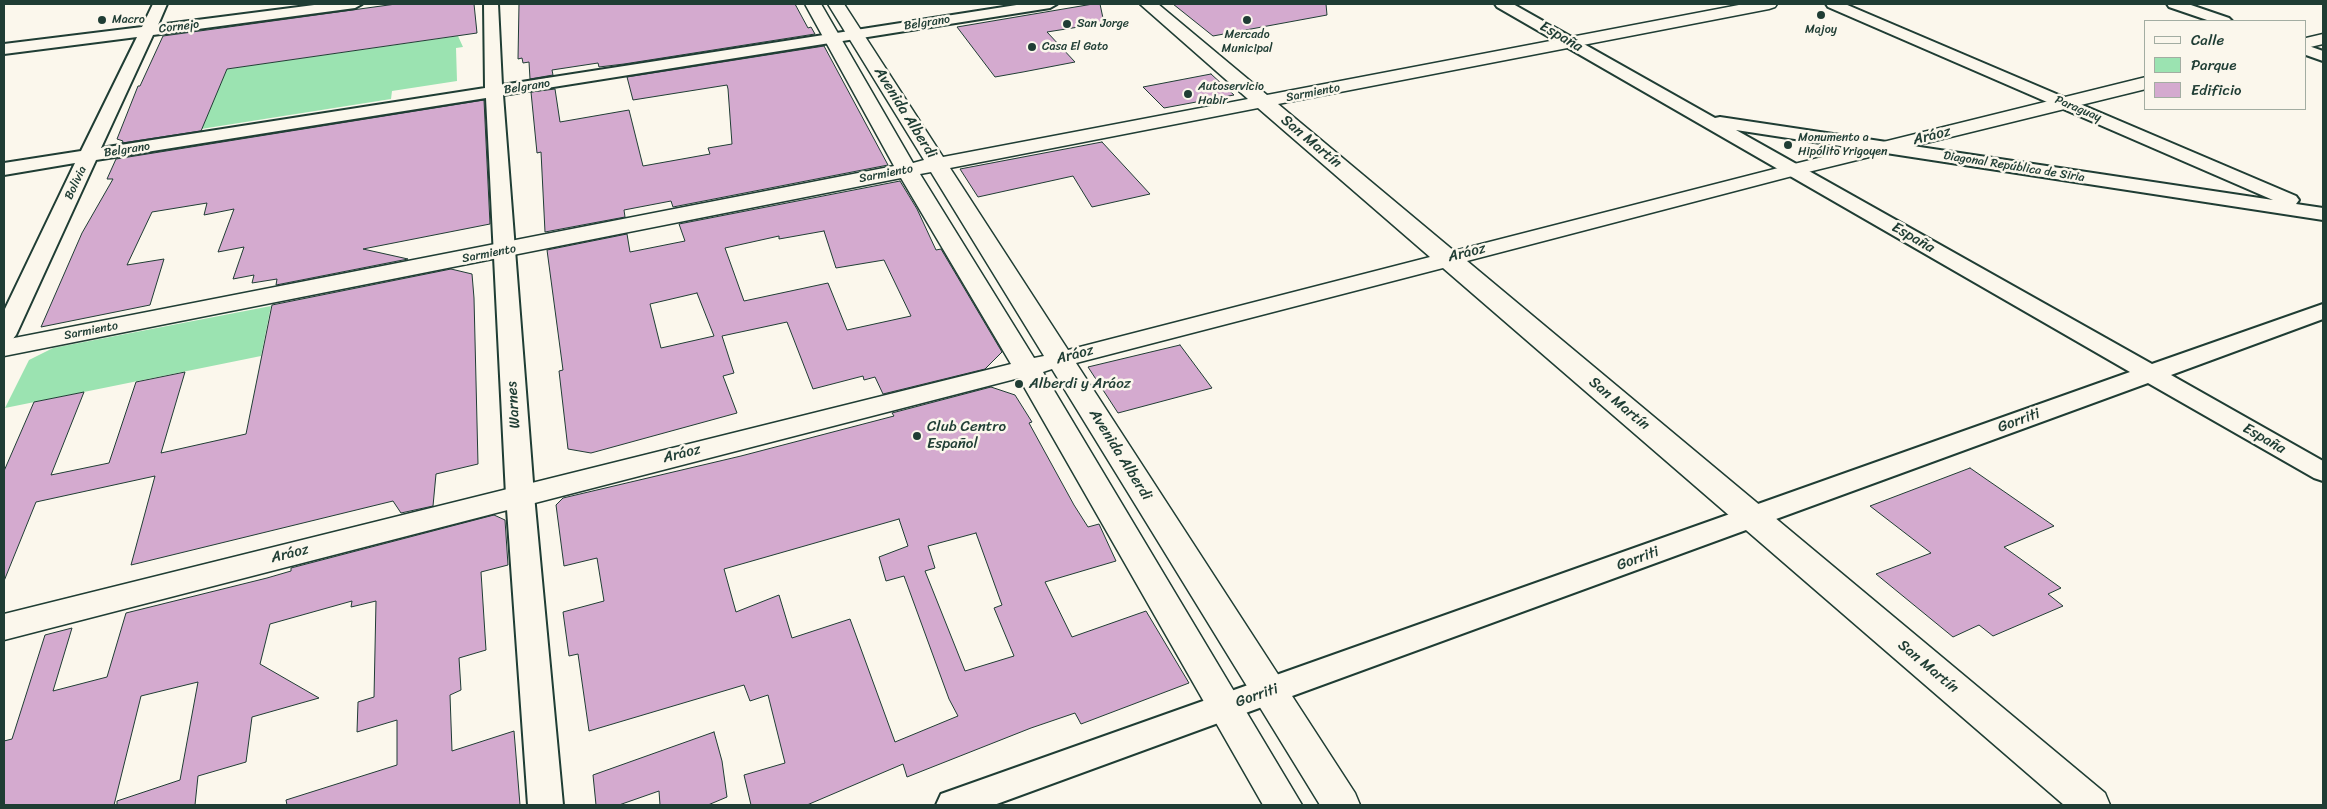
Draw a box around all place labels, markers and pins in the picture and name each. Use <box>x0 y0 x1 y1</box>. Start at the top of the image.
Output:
marker: Majoy <box>1815 9 1827 21</box>
place label: Macro <box>112 13 145 27</box>
marker: Macro <box>96 14 108 26</box>
marker: Mercado Municipal <box>1241 14 1253 26</box>
place label: San Jorge <box>1077 17 1129 31</box>
marker: San Jorge <box>1061 18 1073 30</box>
place label: Majoy <box>1805 23 1837 37</box>
place label: Mercado Municipal <box>1221 28 1273 56</box>
place label: Casa El Gato <box>1042 40 1108 54</box>
marker: Casa El Gato <box>1026 41 1038 53</box>
place label: Autoservicio Habir <box>1198 80 1264 108</box>
marker: Autoservicio Habir <box>1182 88 1194 100</box>
place label: Monumento a Hipólito Yrigoyen <box>1798 131 1888 159</box>
marker: Monumento a Hipólito Yrigoyen <box>1782 139 1794 151</box>
place label: Alberdi y Aráoz <box>1029 375 1131 393</box>
marker: Alberdi y Aráoz <box>1013 378 1025 390</box>
place label: Club Centro Español <box>927 418 1006 453</box>
marker: Club Centro Español <box>911 430 923 442</box>

